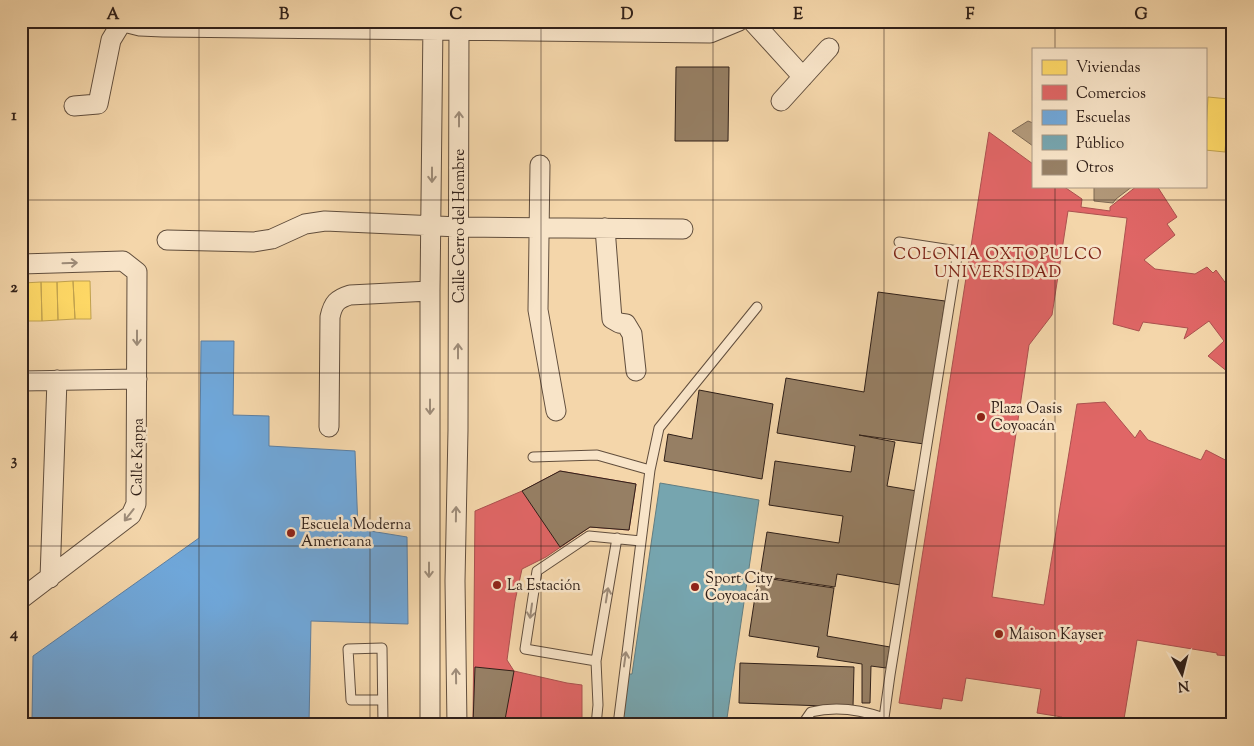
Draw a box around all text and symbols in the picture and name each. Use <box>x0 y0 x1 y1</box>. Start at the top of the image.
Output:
text: A <box>107 4 120 27</box>
text: B <box>279 4 289 27</box>
text: C <box>450 4 463 27</box>
text: D <box>621 4 634 27</box>
text: E <box>793 4 803 27</box>
text: F <box>966 4 975 27</box>
text: G <box>1134 4 1148 27</box>
legend <box>1032 48 1206 188</box>
text: Viviendas <box>1076 58 1141 79</box>
text: Comercios <box>1076 84 1146 105</box>
text: 1 <box>11 105 17 128</box>
text: Escuelas <box>1076 108 1130 129</box>
one-way arrow <box>454 111 464 127</box>
text: Público <box>1076 134 1124 155</box>
street label: Calle Cerro del Hombre <box>450 149 471 303</box>
text: Otros <box>1076 158 1114 179</box>
one-way arrow <box>427 166 437 183</box>
district label: COLONIA OXTOPULCO UNIVERSIDAD <box>893 244 1103 285</box>
one-way arrow <box>62 258 78 267</box>
text: 2 <box>10 277 18 300</box>
one-way arrow <box>132 329 142 345</box>
one-way arrow <box>453 343 463 360</box>
one-way arrow <box>425 399 435 415</box>
place label: Plaza Oasis Coyoacán <box>991 399 1062 437</box>
marker: Plaza Oasis Coyoacán <box>975 411 987 423</box>
street label: Calle Kappa <box>127 418 150 496</box>
text: 3 <box>11 450 18 473</box>
one-way arrow <box>451 506 461 522</box>
one-way arrow <box>123 509 134 522</box>
place label: Escuela Moderna Americana <box>301 515 411 553</box>
marker: Escuela Moderna Americana <box>285 527 297 539</box>
one-way arrow <box>424 562 434 578</box>
place label: Sport City Coyoacán <box>705 569 774 607</box>
place label: La Estación <box>507 576 581 597</box>
marker: La Estación <box>491 579 503 591</box>
marker: Sport City Coyoacán <box>689 581 701 593</box>
one-way arrow <box>603 588 613 604</box>
one-way arrow <box>526 603 536 619</box>
text: 4 <box>9 623 18 646</box>
place label: Maison Kayser <box>1009 625 1104 646</box>
marker: Maison Kayser <box>993 628 1005 640</box>
north arrow <box>1156 648 1206 698</box>
one-way arrow <box>621 651 631 667</box>
one-way arrow <box>451 668 461 684</box>
text: N <box>1177 674 1190 696</box>

